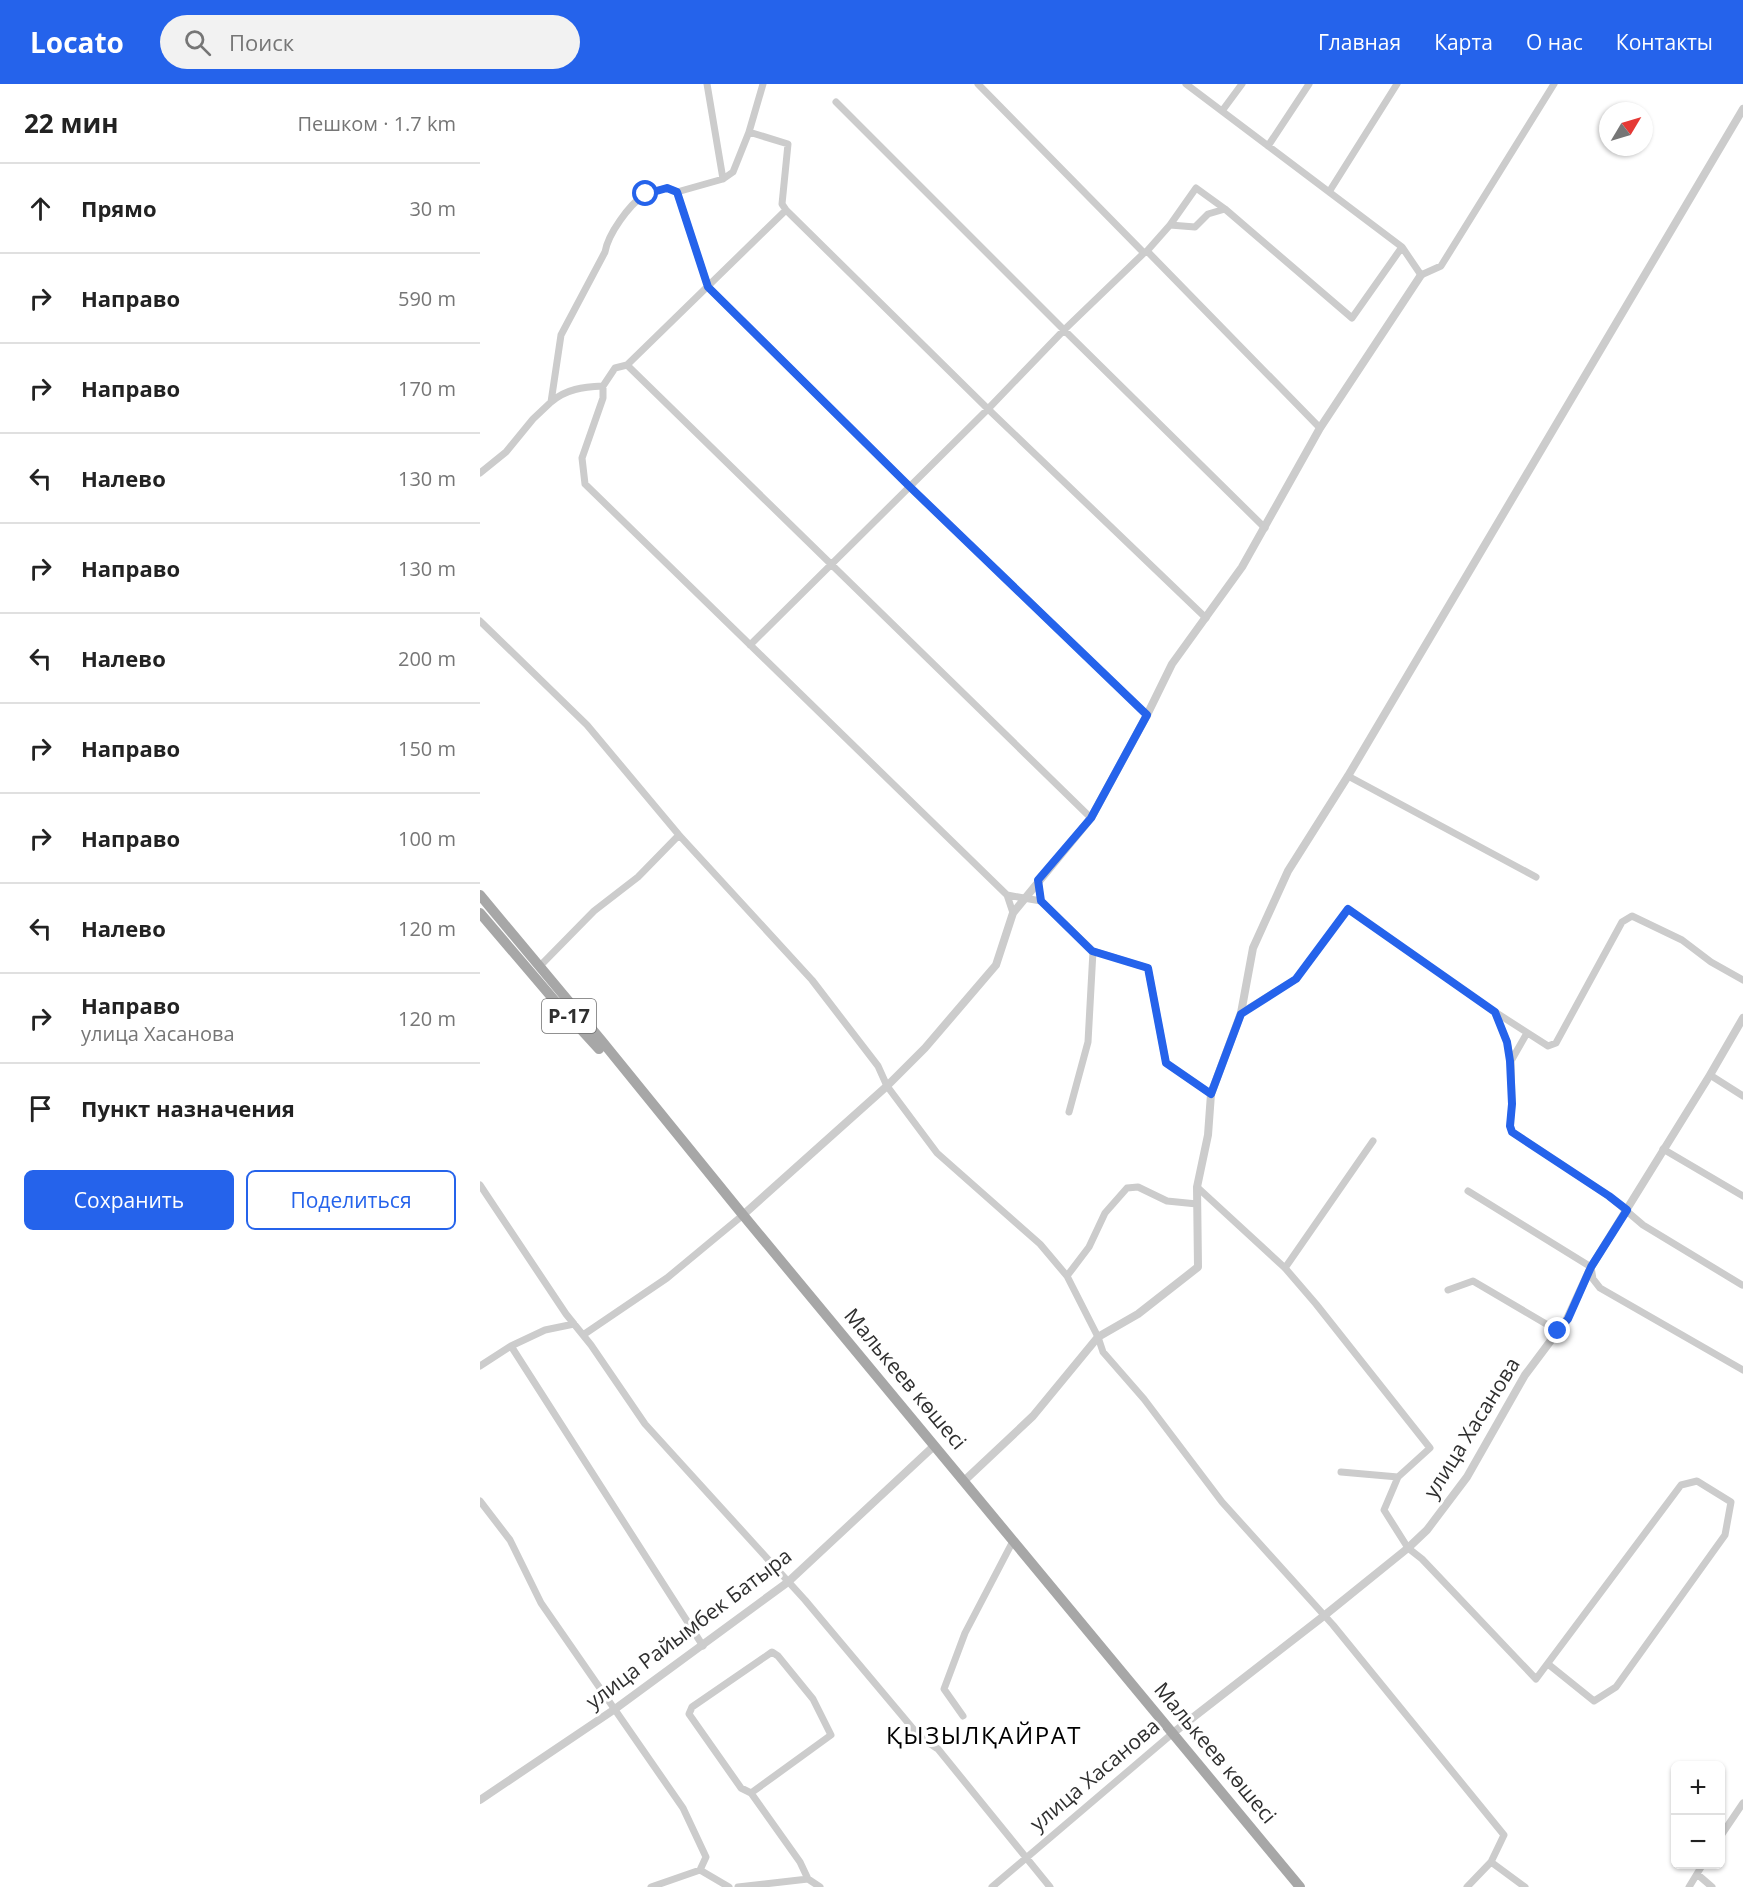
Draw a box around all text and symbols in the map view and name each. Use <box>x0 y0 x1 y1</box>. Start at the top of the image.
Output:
search box <box>160 15 580 69</box>
text: Locato <box>30 23 124 61</box>
icon: search <box>181 26 214 59</box>
text: Поиск <box>229 27 294 57</box>
text: Главная <box>1318 28 1401 56</box>
text: Карта <box>1434 28 1493 56</box>
text: О нас <box>1526 28 1583 56</box>
text: Контакты <box>1616 28 1713 56</box>
north arrow <box>1599 102 1653 156</box>
text: 22 мин <box>24 105 118 141</box>
text: Пешком · 1.7 km <box>297 110 456 137</box>
route start <box>632 180 658 206</box>
icon: ahead <box>24 192 57 225</box>
text: Прямо <box>81 193 157 223</box>
text: 30 m <box>409 195 456 222</box>
icon: right <box>24 282 57 315</box>
text: Направо <box>81 283 180 313</box>
text: 590 m <box>398 285 456 312</box>
icon: right <box>24 372 57 405</box>
text: Направо <box>81 373 180 403</box>
text: 170 m <box>398 375 456 402</box>
icon: left <box>24 462 57 495</box>
text: Налево <box>81 463 166 493</box>
text: 130 m <box>398 465 456 492</box>
icon: right <box>24 552 57 585</box>
text: Направо <box>81 553 180 583</box>
text: 130 m <box>398 555 456 582</box>
icon: left <box>24 642 57 675</box>
text: Налево <box>81 643 166 673</box>
text: 200 m <box>398 645 456 672</box>
icon: right <box>24 732 57 765</box>
text: Направо <box>81 733 180 763</box>
text: 150 m <box>398 735 456 762</box>
icon: right <box>24 822 57 855</box>
text: Направо <box>81 823 180 853</box>
text: 100 m <box>398 825 456 852</box>
icon: left <box>24 912 57 945</box>
text: Налево <box>81 913 166 943</box>
text: 120 m <box>398 915 456 942</box>
text: Направо <box>81 990 180 1020</box>
road number: P-17 <box>542 999 596 1033</box>
icon: right <box>24 1002 57 1035</box>
text: 120 m <box>398 1005 456 1032</box>
text: улица Хасанова <box>81 1020 235 1047</box>
icon: arrive <box>24 1092 57 1125</box>
text: Пункт назначения <box>81 1093 295 1123</box>
button: Сохранить <box>24 1170 234 1230</box>
button: Поделиться <box>246 1170 456 1230</box>
street label: Малькеев көшесі <box>838 1302 973 1455</box>
route end <box>1544 1317 1570 1343</box>
street label: улица Хасанова <box>1417 1352 1526 1503</box>
street label: улица Райымбек Батыра <box>580 1541 797 1715</box>
street label: Малькеев көшесі <box>1148 1676 1283 1829</box>
street label: улица Хасанова <box>1024 1712 1165 1837</box>
district label: ҚЫЗЫЛҚАЙРАТ <box>886 1718 1082 1751</box>
map controls <box>1671 1761 1725 1869</box>
button: + <box>1671 1761 1725 1815</box>
button: − <box>1671 1815 1725 1869</box>

